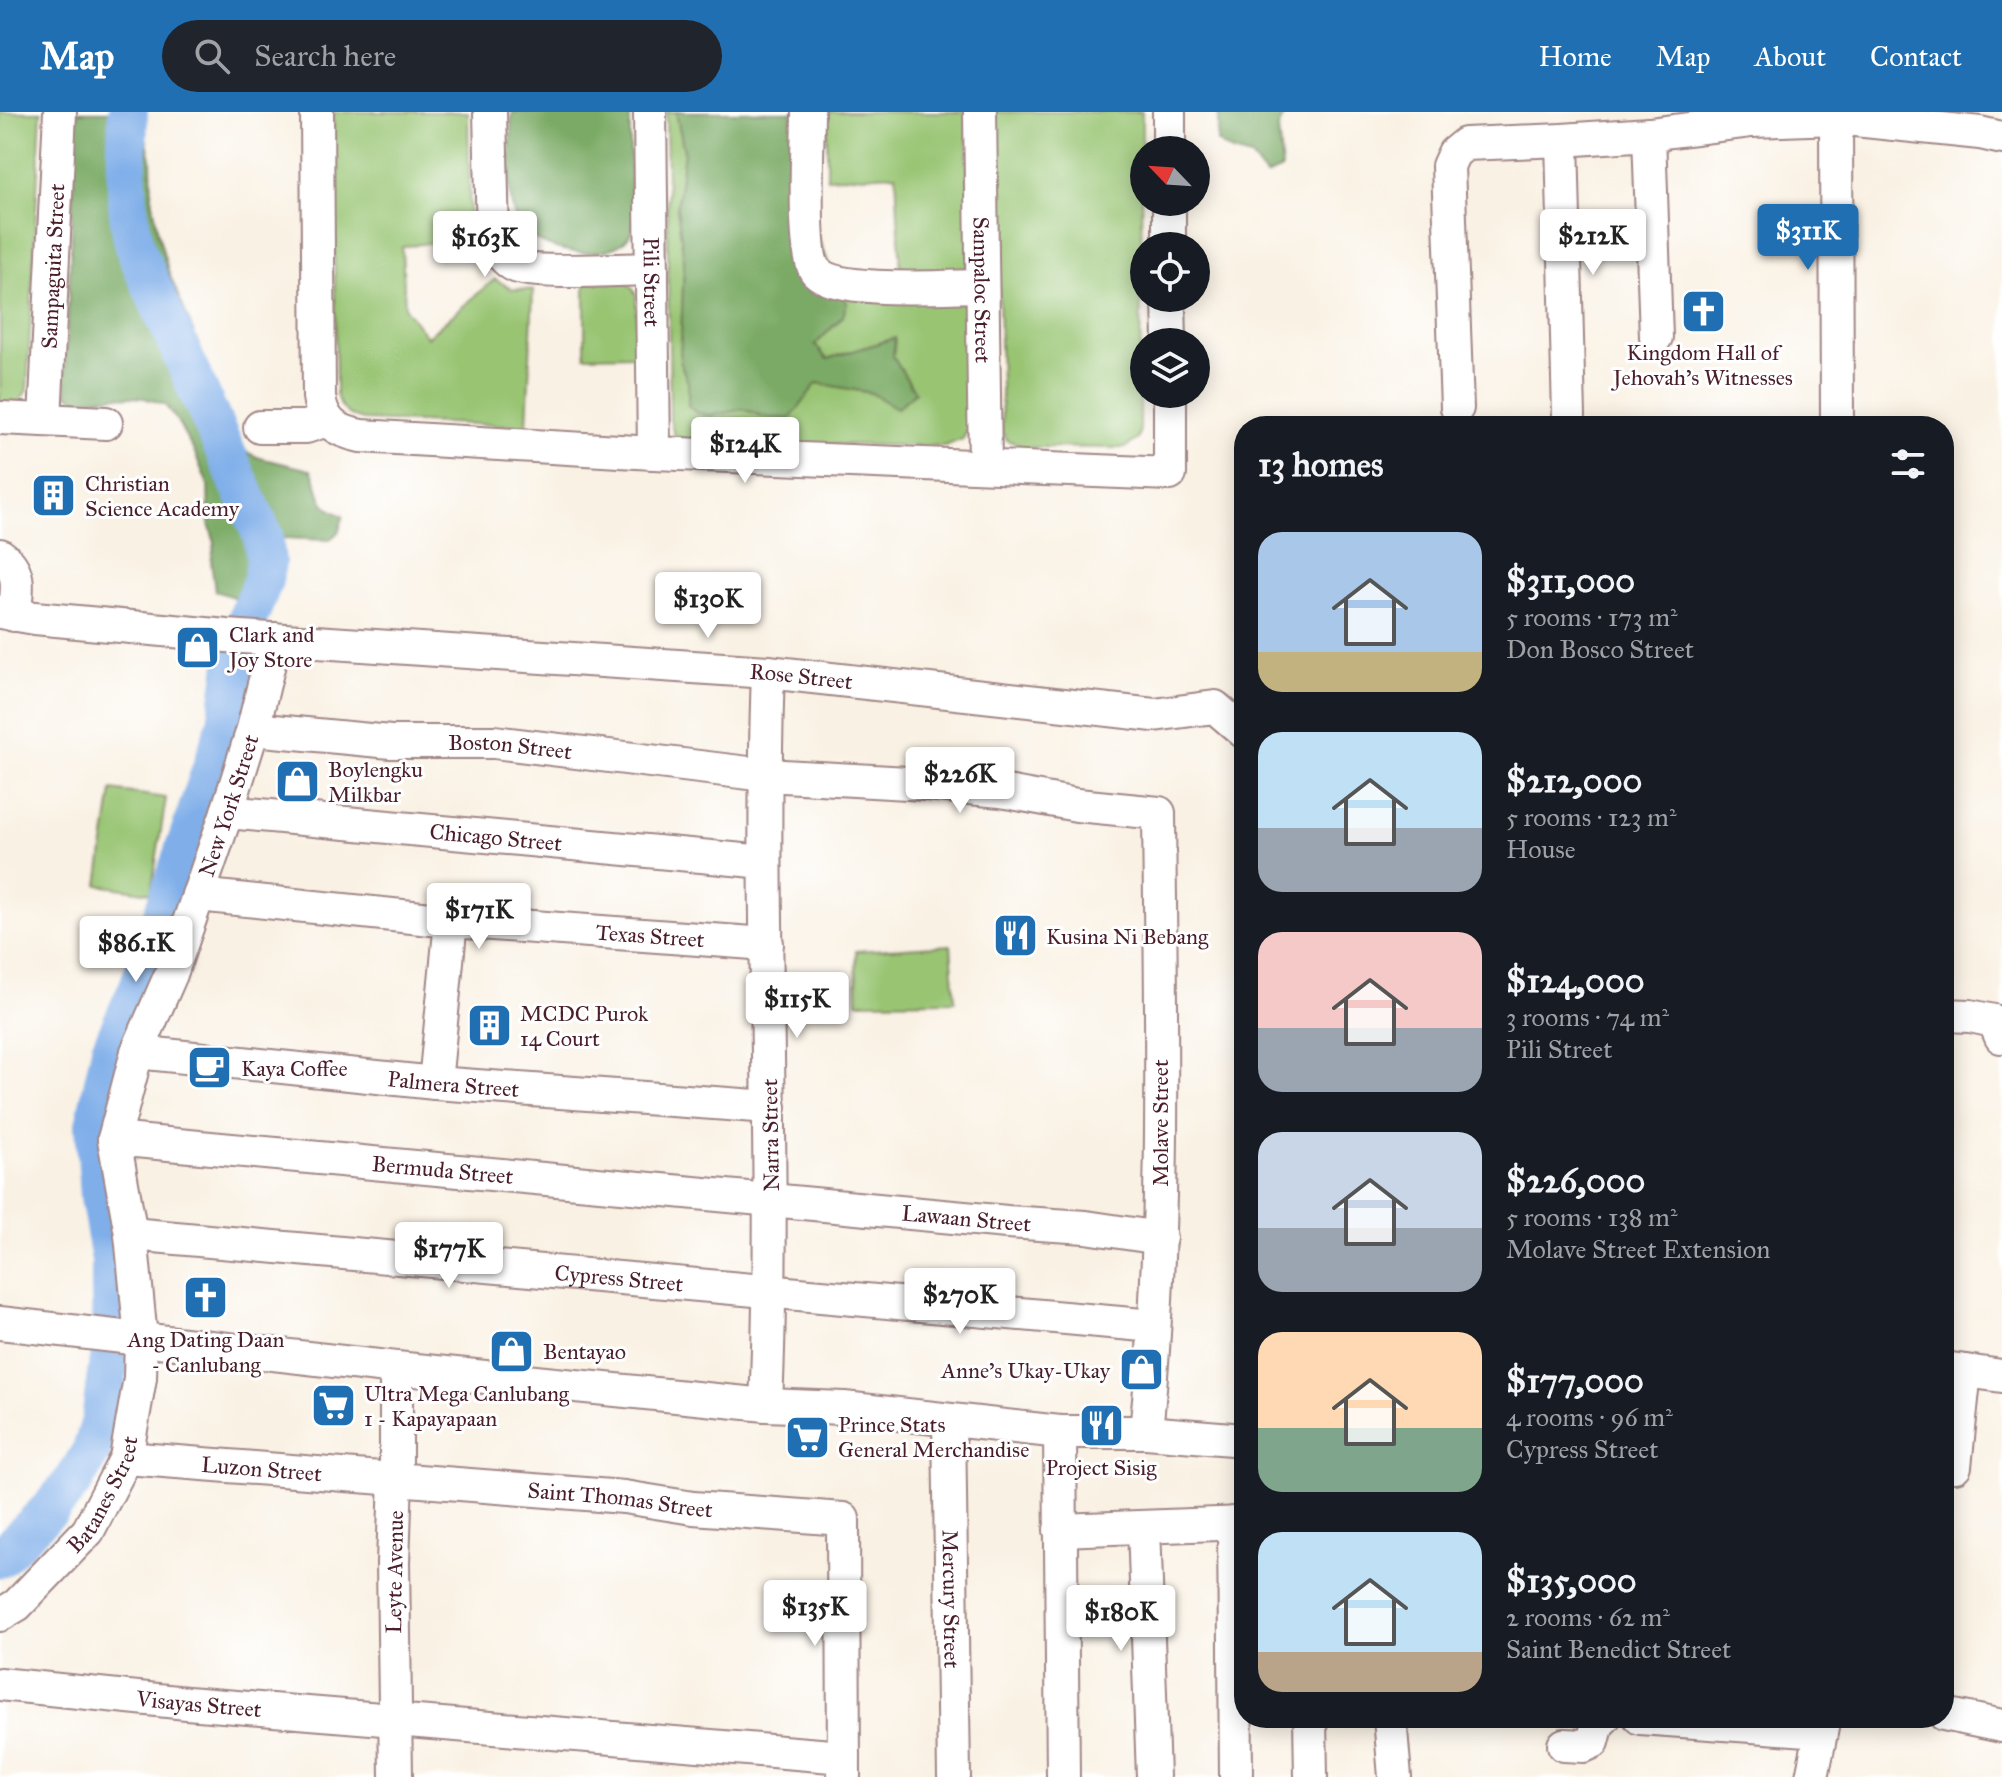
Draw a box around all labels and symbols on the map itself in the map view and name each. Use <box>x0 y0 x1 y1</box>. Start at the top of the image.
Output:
north arrow <box>1130 136 1210 216</box>
street label: Sampaguita Street <box>35 183 71 350</box>
pin: $311K <box>1752 204 1864 272</box>
pin: $212K <box>1537 209 1649 277</box>
pin: $163K <box>429 211 541 279</box>
street label: Sampaloc Street <box>967 216 997 364</box>
street label: Pili Street <box>637 237 666 327</box>
church icon: Kingdom Hall of Jehovah's Witnesses <box>1679 287 1727 335</box>
place label: Kingdom Hall of Jehovah's Witnesses <box>1611 339 1793 391</box>
pin: $124K <box>689 417 801 485</box>
place label: Christian Science Academy <box>85 470 240 522</box>
building icon: Christian Science Academy <box>30 472 78 520</box>
pin: $130K <box>652 572 764 640</box>
place label: Clark and Joy Store <box>227 621 315 673</box>
shop icon: Clark and Joy Store <box>174 623 222 671</box>
street label: Rose Street <box>749 658 854 695</box>
street label: Boston Street <box>448 729 574 765</box>
street label: New York Street <box>193 731 265 880</box>
pin: $226K <box>904 747 1016 815</box>
place label: Boylengku Milkbar <box>328 756 423 808</box>
shop icon: Boylengku Milkbar <box>273 758 321 806</box>
street label: Chicago Street <box>428 818 563 857</box>
pin: $171K <box>423 883 535 951</box>
restaurant icon: Kusina Ni Bebang <box>991 912 1039 960</box>
pin: $86.1K <box>71 916 201 984</box>
street label: Texas Street <box>595 919 706 953</box>
place label: Kusina Ni Bebang <box>1046 923 1209 950</box>
pin: $115K <box>741 972 853 1040</box>
place label: MCDC Purok 14 Court <box>520 1000 649 1052</box>
building icon: MCDC Purok 14 Court <box>465 1002 513 1050</box>
cafe icon: Kaya Coffee <box>186 1044 234 1092</box>
place label: Kaya Coffee <box>241 1055 348 1082</box>
street label: Molave Street <box>1147 1059 1174 1187</box>
street label: Palmera Street <box>386 1065 520 1103</box>
street label: Narra Street <box>756 1078 785 1192</box>
street label: Bermuda Street <box>371 1150 515 1190</box>
street label: Lawaan Street <box>900 1199 1032 1238</box>
pin: $177K <box>393 1222 505 1290</box>
street label: Cypress Street <box>554 1259 685 1298</box>
pin: $270K <box>904 1268 1016 1336</box>
church icon: Ang Dating Daan - Canlubang <box>182 1274 230 1322</box>
place label: Ang Dating Daan - Canlubang <box>127 1326 285 1378</box>
shop icon: Bentayao <box>488 1327 536 1375</box>
place label: Bentayao <box>543 1338 626 1365</box>
shop icon: Anne's Ukay-Ukay <box>1117 1346 1165 1394</box>
place label: Anne's Ukay-Ukay <box>940 1357 1111 1384</box>
place label: Ultra Mega Canlubang 1 - Kapayapaan <box>364 1380 570 1432</box>
supermarket icon: Ultra Mega Canlubang 1 - Kapayapaan <box>309 1382 357 1430</box>
restaurant icon: Project Sisig <box>1077 1402 1125 1450</box>
place label: Prince Stats General Merchandise <box>838 1411 1029 1463</box>
supermarket icon: Prince Stats General Merchandise <box>783 1413 831 1461</box>
street label: Batanes Street <box>61 1434 144 1559</box>
street label: Luzon Street <box>200 1451 323 1487</box>
place label: Project Sisig <box>1045 1454 1157 1481</box>
street label: Saint Thomas Street <box>527 1477 714 1523</box>
street label: Leyte Avenue <box>380 1510 409 1634</box>
street label: Mercury Street <box>937 1529 965 1669</box>
pin: $135K <box>759 1580 871 1648</box>
pin: $180K <box>1065 1585 1177 1653</box>
street label: Visayas Street <box>134 1685 263 1723</box>

